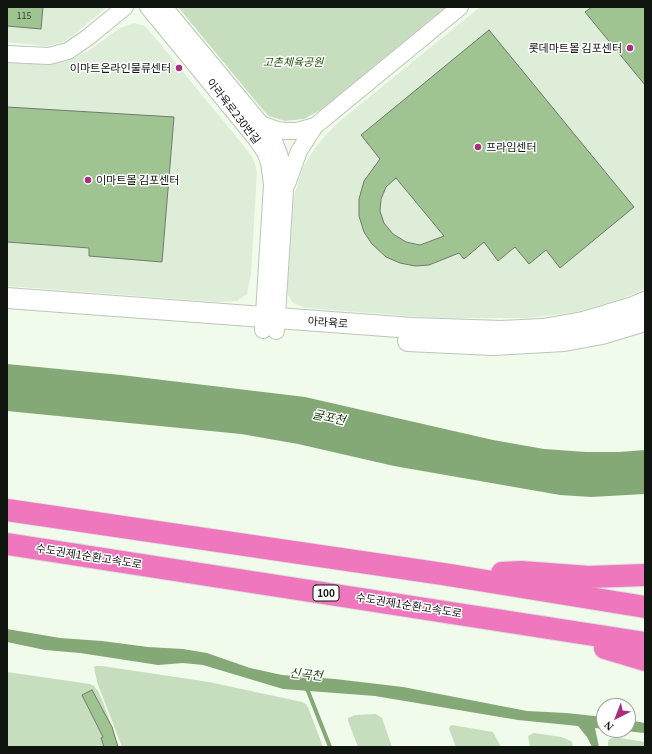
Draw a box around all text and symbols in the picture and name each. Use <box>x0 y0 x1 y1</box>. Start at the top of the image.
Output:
house number: 115 <box>17 11 31 21</box>
place label: 롯데마트몰 김포센터 <box>528 41 622 55</box>
marker: 롯데마트몰 김포센터 <box>625 43 635 53</box>
park label: 고촌체육공원 <box>263 55 323 69</box>
place label: 이마트온라인물류센터 <box>70 61 171 75</box>
marker: 이마트온라인물류센터 <box>174 63 184 73</box>
street label: 아라육로230번길 <box>204 76 264 146</box>
place label: 프라임센터 <box>486 140 537 154</box>
marker: 프라임센터 <box>473 142 483 152</box>
place label: 이마트몰 김포센터 <box>96 173 179 187</box>
marker: 이마트몰 김포센터 <box>83 175 93 185</box>
street label: 아라육로 <box>307 314 349 330</box>
water label: 굴포천 <box>311 407 347 427</box>
street label: 수도권제1순환고속도로 <box>35 541 143 571</box>
road number: 100 <box>313 585 339 601</box>
street label: 수도권제1순환고속도로 <box>355 590 463 620</box>
water label: 신곡천 <box>289 665 323 683</box>
north arrow <box>596 698 636 738</box>
text: N <box>602 719 616 733</box>

